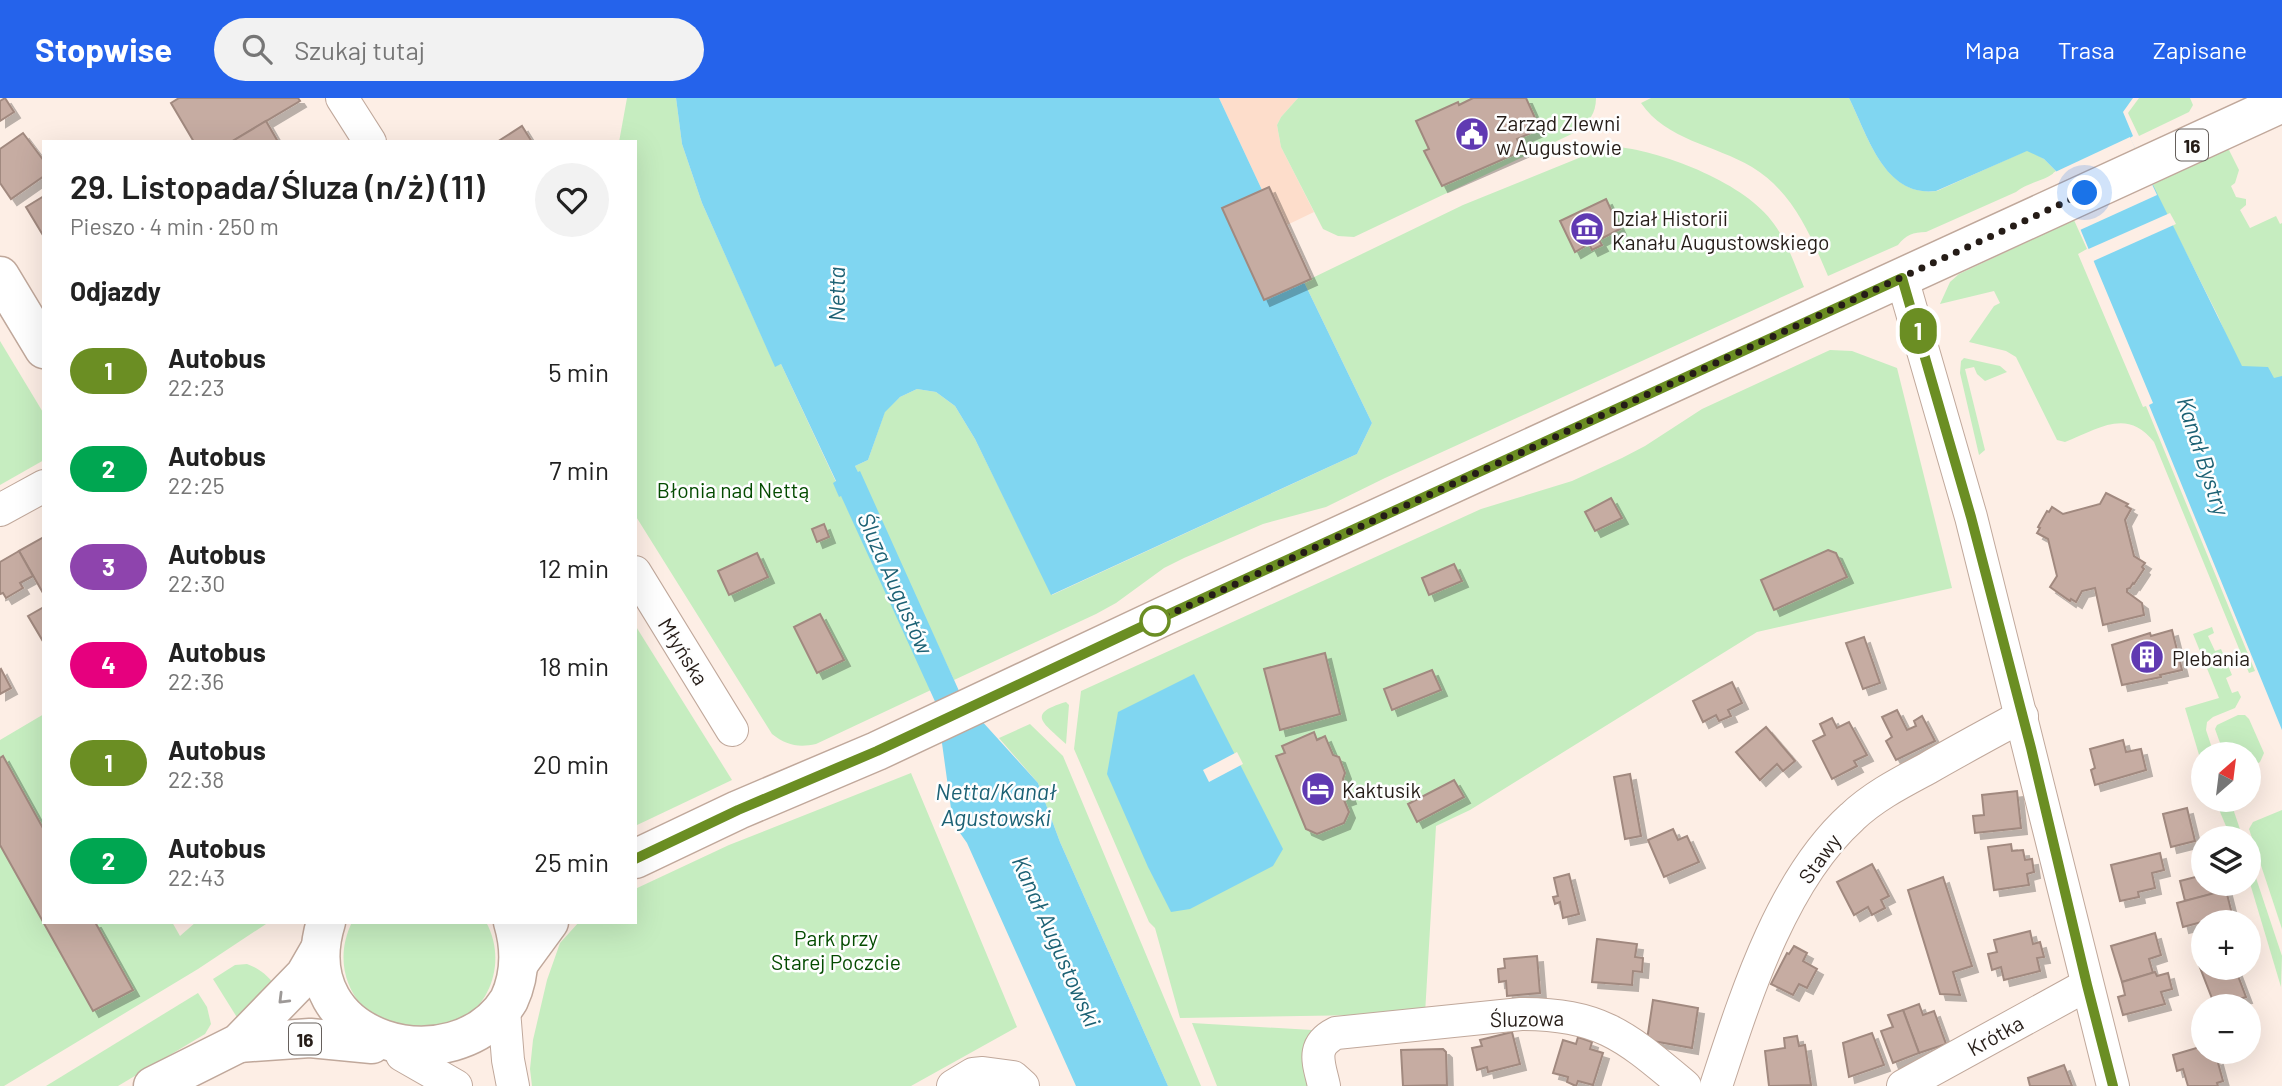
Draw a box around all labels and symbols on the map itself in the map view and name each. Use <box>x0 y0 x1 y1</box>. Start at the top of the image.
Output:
place label: Zarząd Zlewni w Augustowie <box>1496 110 1622 159</box>
public building icon: Zarząd Zlewni w Augustowie <box>1453 115 1491 153</box>
road number: 16 <box>2176 130 2208 160</box>
your location <box>2067 175 2102 210</box>
place label: Dział Historii Kanału Augustowskiego <box>1612 205 1830 254</box>
museum icon: Dział Historii Kanału Augustowskiego <box>1568 210 1606 248</box>
water label: Netta <box>822 266 850 322</box>
line badge: 1 <box>1895 308 1941 354</box>
water label: Kanał Bystry <box>2172 393 2237 520</box>
park label: Błonia nad Nettą <box>657 477 809 502</box>
water label: Śluza Augustów <box>852 508 940 659</box>
unlabelled marker <box>1140 606 1170 636</box>
street label: Młyńska <box>654 613 714 689</box>
building icon: Plebania <box>2128 638 2166 676</box>
place label: Plebania <box>2172 645 2250 670</box>
north arrow <box>2191 742 2261 812</box>
hotel icon: Kaktusik <box>1299 770 1337 808</box>
water label: Netta/Kanał Agustowski <box>935 777 1057 831</box>
place label: Kaktusik <box>1342 777 1421 802</box>
street label: Stawy <box>1793 828 1846 888</box>
water label: Kanał Augustowski <box>1007 851 1107 1031</box>
park label: Park przy Starej Poczcie <box>771 925 901 974</box>
one-way arrow <box>279 991 292 1004</box>
street label: Śluzowa <box>1490 1005 1564 1031</box>
street label: Krótka <box>1963 1009 2027 1061</box>
road number: 16 <box>289 1023 321 1054</box>

